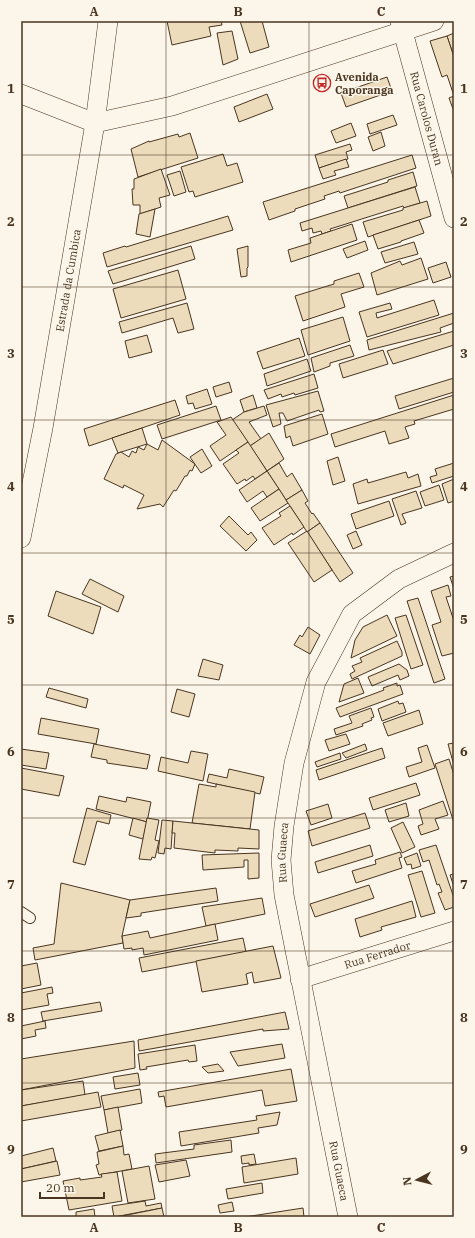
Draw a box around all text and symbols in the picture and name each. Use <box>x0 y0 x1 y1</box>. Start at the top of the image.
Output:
text: A <box>89 3 99 20</box>
text: B <box>233 3 243 20</box>
text: C <box>377 3 386 20</box>
place label: Avenida Caporanga <box>335 70 393 97</box>
street label: Rua Carolos Duran <box>407 70 446 167</box>
bus stop icon: Avenida Caporanga <box>312 73 332 93</box>
text: 1 <box>7 80 15 97</box>
text: 1 <box>460 80 468 97</box>
text: 2 <box>7 213 15 230</box>
text: 2 <box>460 213 468 230</box>
street label: Estrada da Cumbica <box>53 228 84 333</box>
text: 3 <box>7 345 15 362</box>
text: 3 <box>460 345 468 362</box>
text: 4 <box>7 478 15 495</box>
text: 4 <box>460 478 468 495</box>
text: 5 <box>7 611 15 628</box>
text: 5 <box>460 611 468 628</box>
text: 6 <box>7 743 15 760</box>
text: 6 <box>460 743 468 760</box>
street label: Rua Guaeca <box>274 821 292 883</box>
text: 7 <box>7 876 15 893</box>
text: 7 <box>460 876 468 893</box>
street label: Rua Ferrador <box>342 938 412 972</box>
text: 8 <box>7 1009 15 1026</box>
text: 8 <box>460 1009 468 1026</box>
street label: Rua Guaeca <box>326 1140 352 1202</box>
text: 9 <box>7 1141 15 1158</box>
text: 9 <box>460 1141 468 1158</box>
north arrow <box>397 1160 437 1200</box>
scale bar <box>40 1174 104 1200</box>
text: N <box>400 1176 415 1186</box>
text: 20 m <box>46 1180 75 1195</box>
text: A <box>89 1219 99 1236</box>
text: B <box>233 1219 243 1236</box>
text: C <box>377 1219 386 1236</box>

